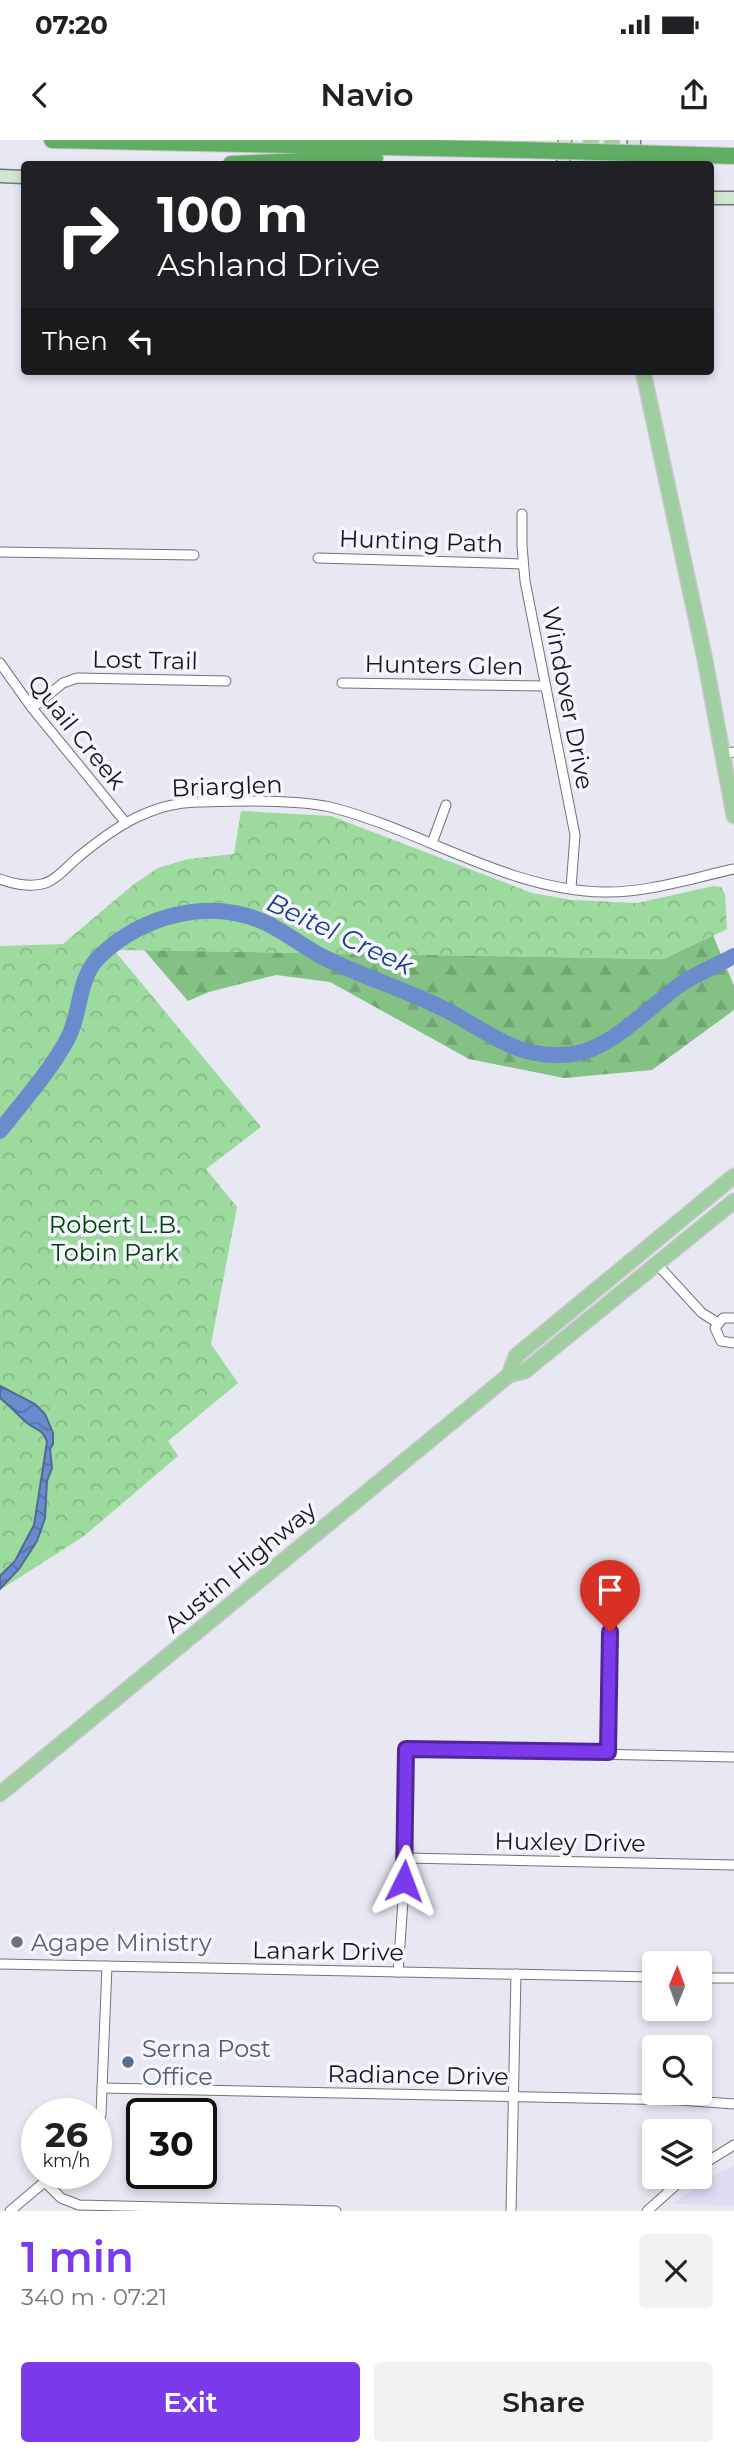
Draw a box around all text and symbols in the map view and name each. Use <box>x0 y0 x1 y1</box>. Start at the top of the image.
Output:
text: 07:20 <box>35 9 108 41</box>
text: Navio <box>320 75 414 114</box>
icon: back <box>21 76 59 114</box>
icon: share <box>675 76 713 114</box>
text: 100 m <box>157 185 308 244</box>
icon: right <box>42 189 133 280</box>
text: Ashland Drive <box>157 245 380 284</box>
icon: left <box>122 322 160 360</box>
text: Then <box>42 325 108 357</box>
street label: Hunting Path <box>339 524 503 558</box>
street label: Windover Drive <box>536 604 600 792</box>
street label: Lost Trail <box>92 645 198 675</box>
street label: Hunters Glen <box>364 649 524 681</box>
street label: Quail Creek <box>22 669 133 796</box>
street label: Briarglen <box>171 770 283 802</box>
water label: Beitel Creek <box>262 886 420 982</box>
park label: Robert L.B. Tobin Park <box>49 1210 181 1267</box>
street label: Austin Highway <box>158 1495 322 1639</box>
pin <box>580 1560 640 1632</box>
icon: arrive <box>591 1571 629 1609</box>
street label: Huxley Drive <box>494 1826 646 1858</box>
position arrow <box>367 1844 441 1918</box>
place label: Agape Ministry <box>31 1928 212 1957</box>
marker: Agape Ministry <box>9 1934 25 1950</box>
street label: Lanark Drive <box>252 1935 404 1967</box>
north arrow <box>642 1951 712 2021</box>
map controls <box>642 1951 712 2189</box>
place label: Serna Post Office <box>142 2034 271 2091</box>
button: search <box>642 2035 712 2105</box>
marker: Serna Post Office <box>120 2054 136 2070</box>
street label: Radiance Drive <box>327 2059 509 2091</box>
speed limit sign: 30 <box>126 2098 217 2189</box>
text: 26 <box>45 2113 88 2156</box>
button: layers <box>642 2119 712 2189</box>
text: km/h <box>42 2150 91 2172</box>
text: 1 min <box>21 2231 134 2283</box>
button: close <box>639 2234 713 2308</box>
text: 340 m · 07:21 <box>21 2283 167 2311</box>
button: Exit <box>21 2362 360 2442</box>
button: Share <box>374 2362 713 2442</box>

